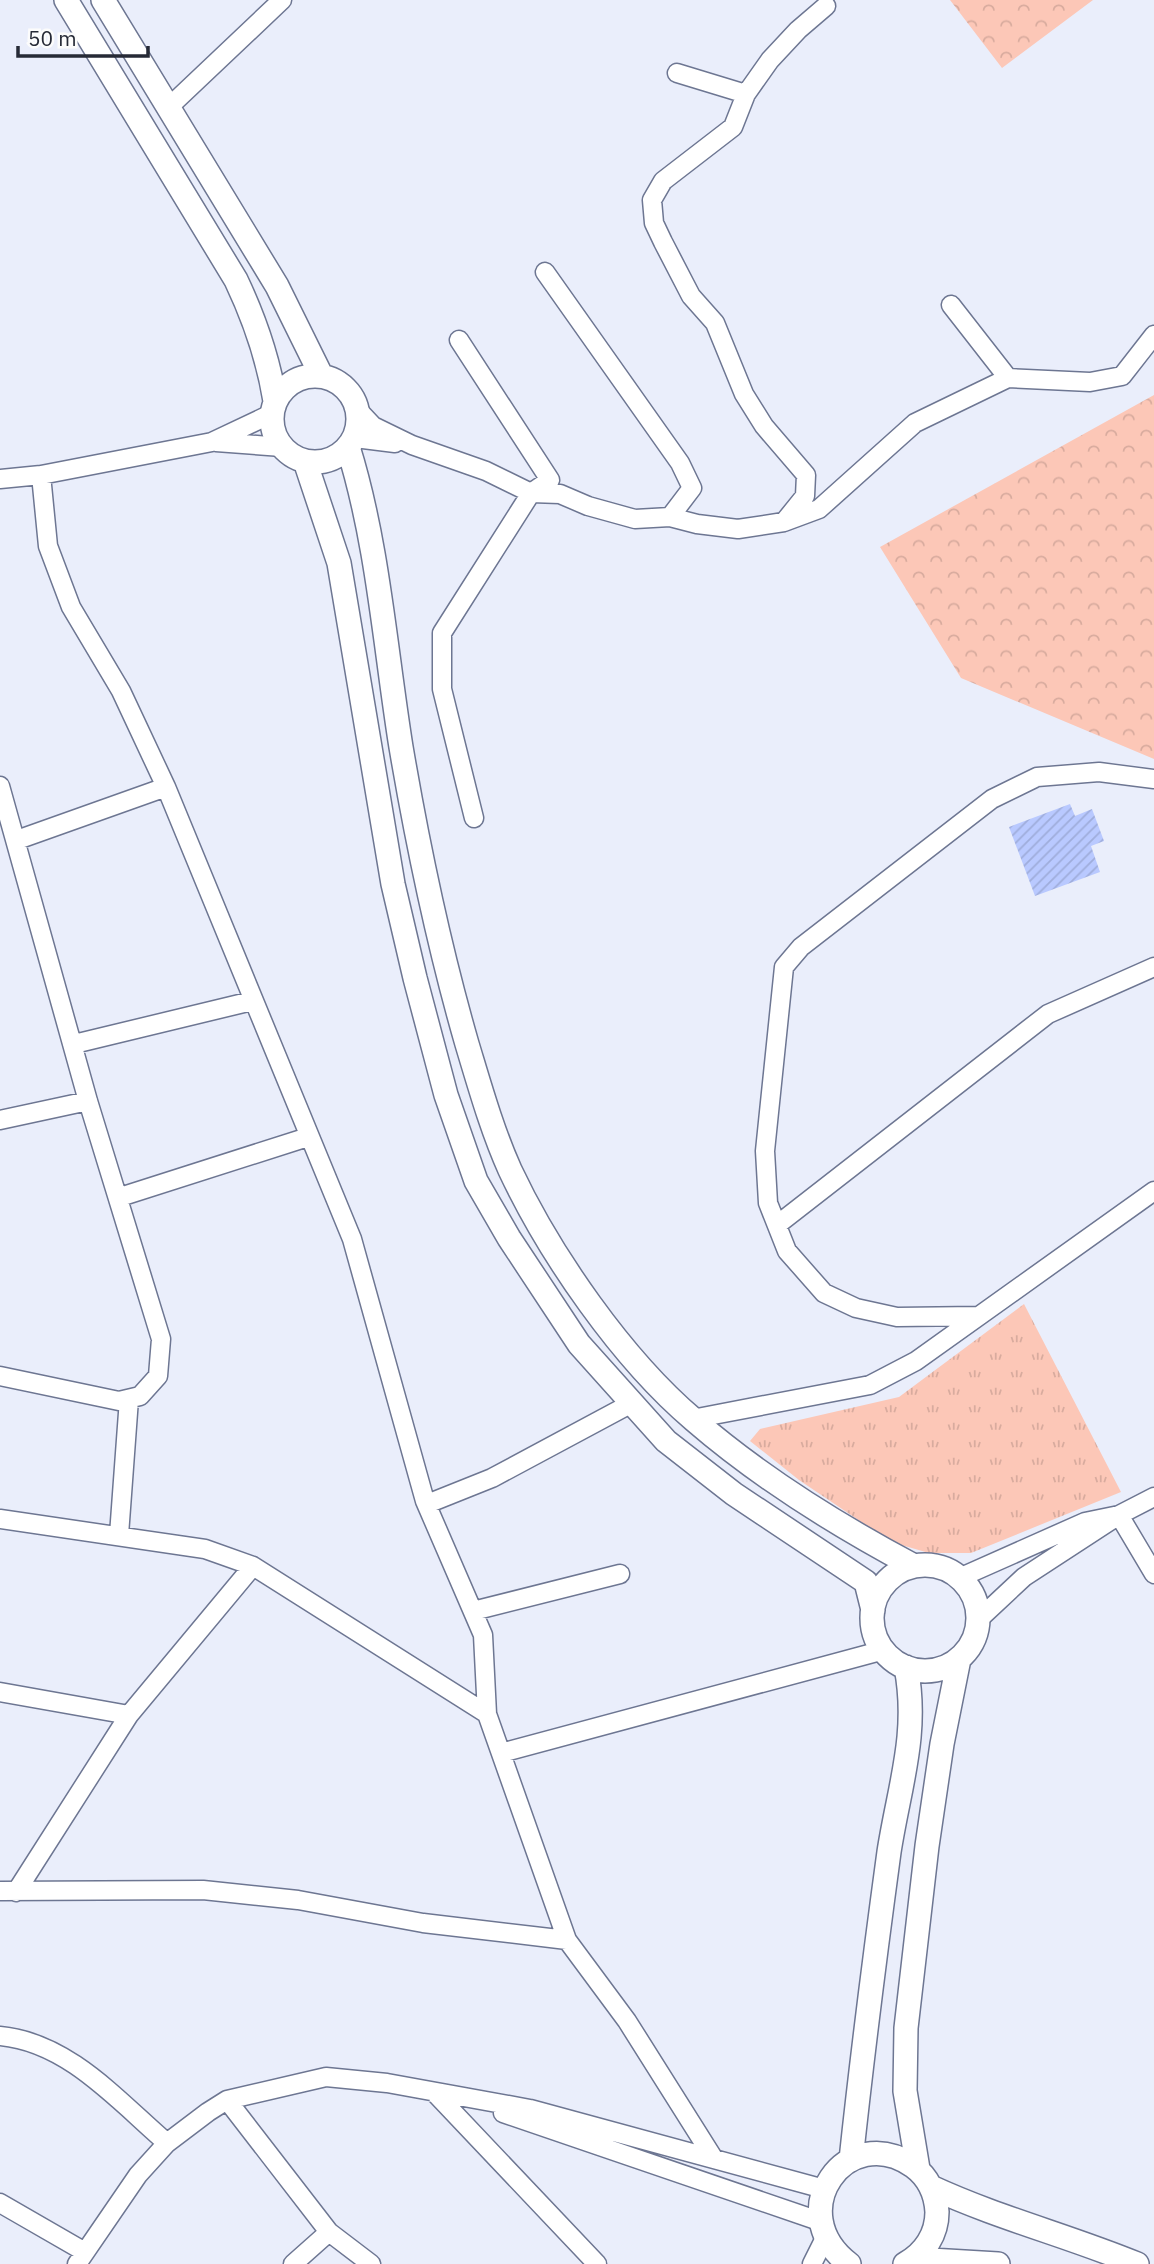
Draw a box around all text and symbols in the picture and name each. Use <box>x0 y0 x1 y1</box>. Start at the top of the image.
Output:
scale bar <box>18 14 147 58</box>
text: 50 m <box>28 24 77 52</box>

